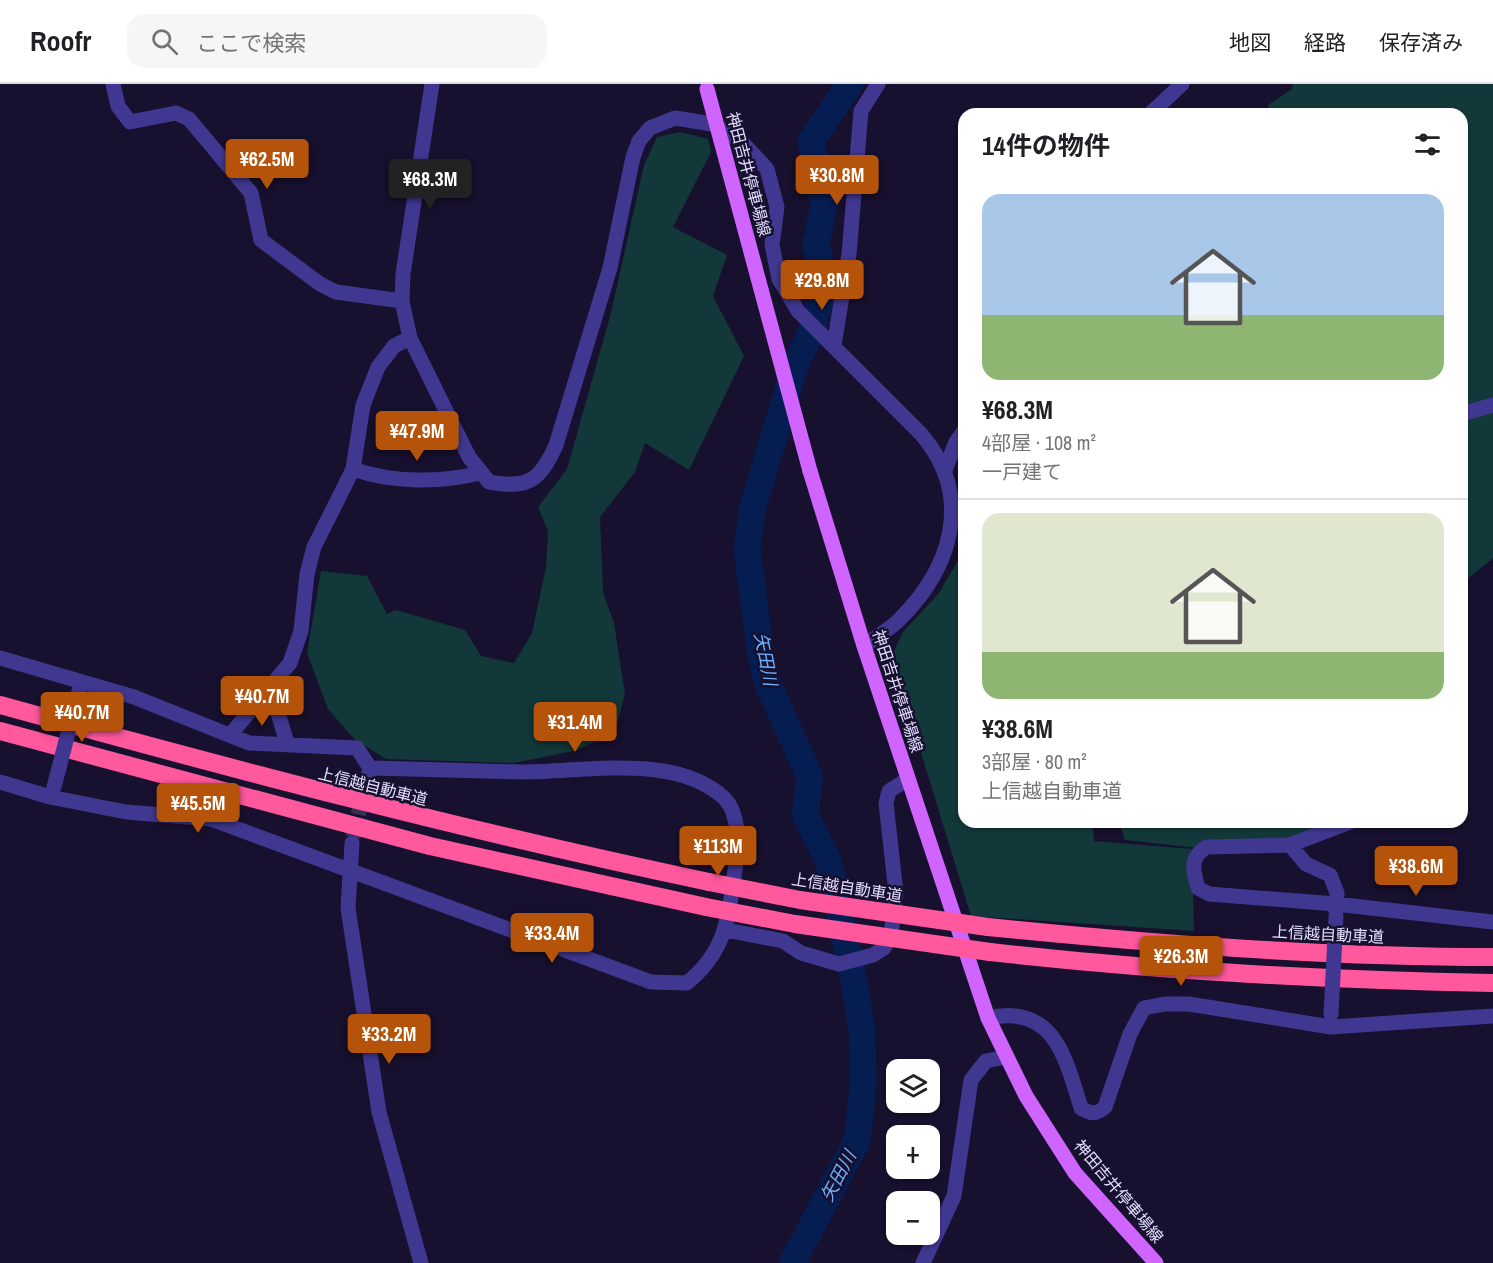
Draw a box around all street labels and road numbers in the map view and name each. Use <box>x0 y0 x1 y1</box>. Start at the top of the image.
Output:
street label: 神田吉井停車場線 <box>722 109 776 239</box>
street label: 神田吉井停車場線 <box>868 627 928 755</box>
street label: 上信越自動車道 <box>316 762 430 810</box>
street label: 上信越自動車道 <box>790 867 904 907</box>
street label: 上信越自動車道 <box>1271 920 1385 948</box>
street label: 神田吉井停車場線 <box>1069 1135 1169 1247</box>

